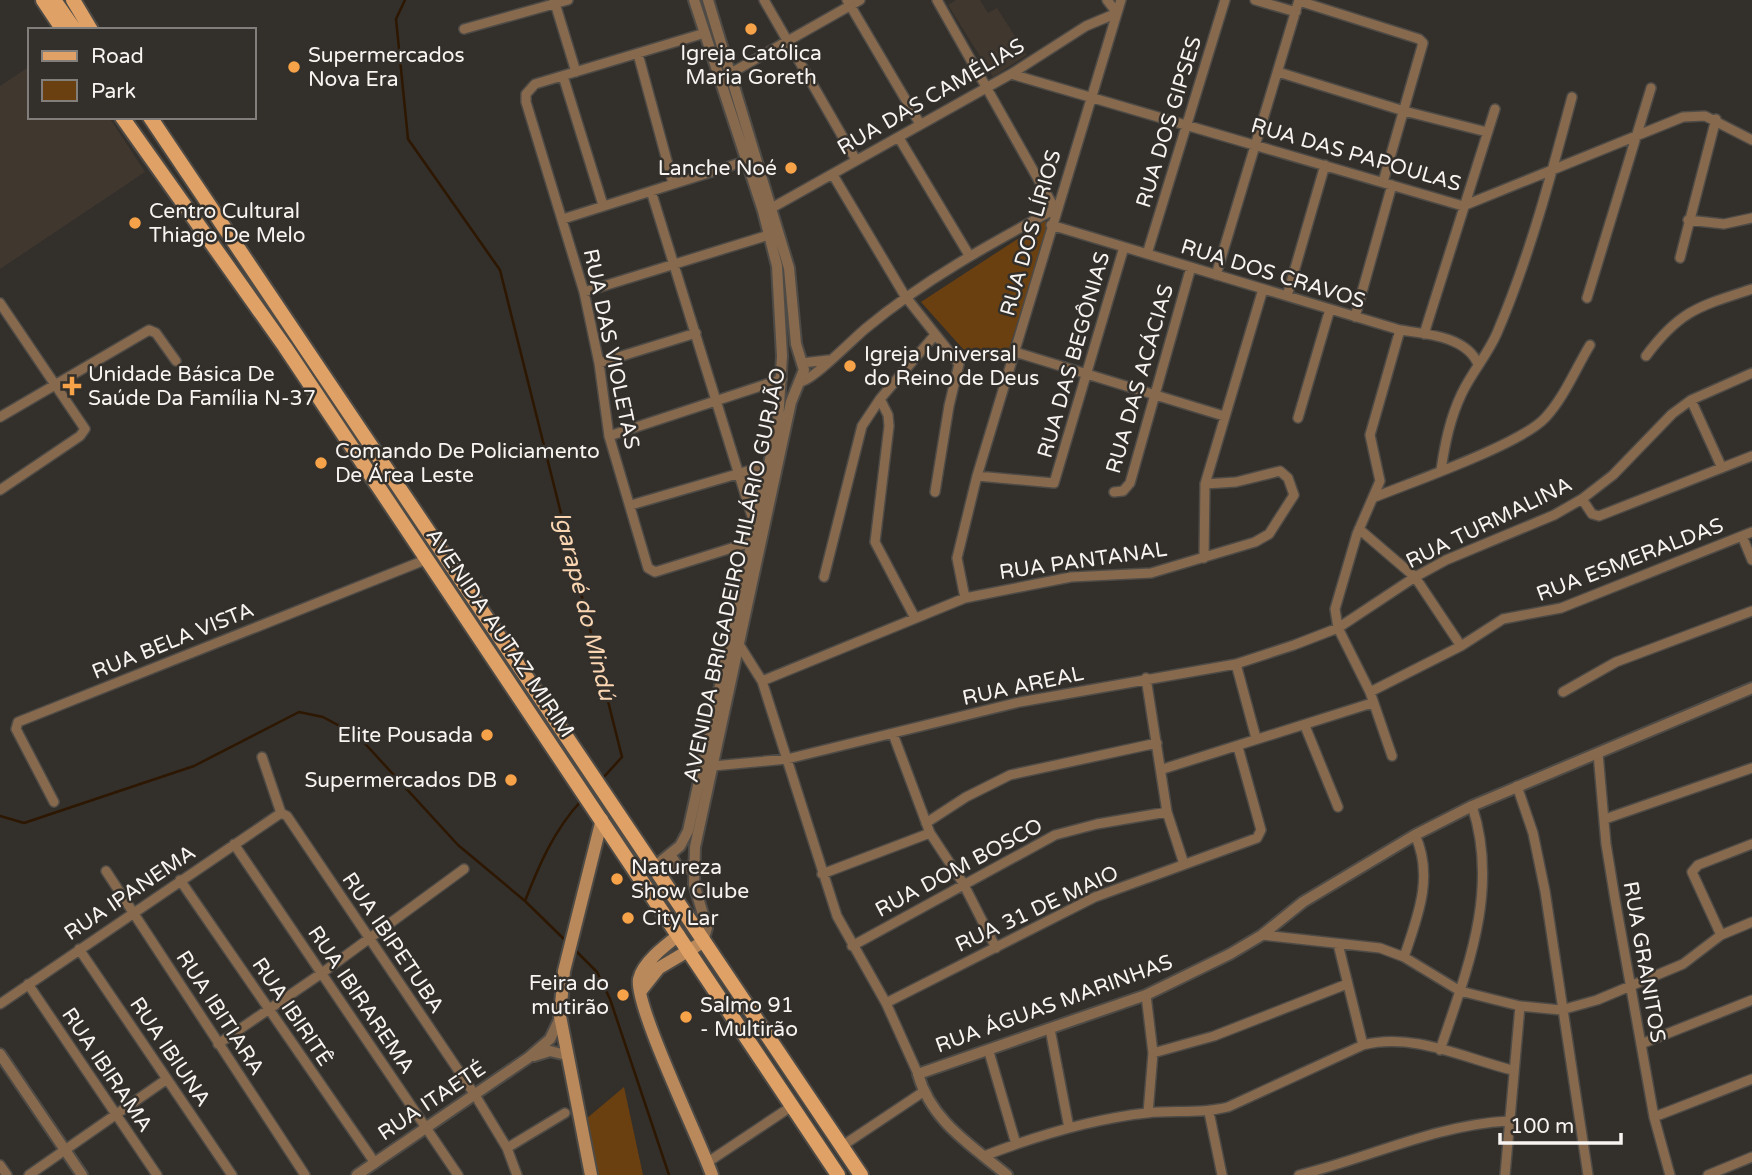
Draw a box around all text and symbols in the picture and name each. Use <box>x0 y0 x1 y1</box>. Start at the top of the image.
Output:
marker: Igreja Católica Maria Goreth <box>743 21 759 37</box>
legend <box>28 28 256 119</box>
street label: RUA DAS CAMÉLIAS <box>833 33 1029 161</box>
street label: RUA DOS GIPSES <box>1131 33 1207 211</box>
place label: Igreja Católica Maria Goreth <box>680 41 822 90</box>
place label: Supermercados Nova Era <box>308 43 465 92</box>
text: Road <box>91 44 144 69</box>
marker: Supermercados Nova Era <box>286 59 302 75</box>
text: Park <box>91 79 136 104</box>
street label: RUA DAS PAPOULAS <box>1248 113 1464 197</box>
street label: RUA DOS LÍRIOS <box>995 147 1067 319</box>
place label: Lanche Noé <box>658 156 777 181</box>
marker: Lanche Noé <box>783 160 799 176</box>
place label: Centro Cultural Thiago De Melo <box>149 199 306 248</box>
marker: Centro Cultural Thiago De Melo <box>127 215 143 231</box>
street label: RUA DOS CRAVOS <box>1178 234 1368 314</box>
street label: RUA DAS VIOLETAS <box>578 246 644 452</box>
street label: RUA DAS BEGÔNIAS <box>1033 249 1115 461</box>
street label: RUA DAS ACÁCIAS <box>1101 281 1179 476</box>
place label: Igreja Universal do Reino de Deus <box>864 342 1039 391</box>
marker: Igreja Universal do Reino de Deus <box>842 358 858 374</box>
place label: Unidade Básica De Saúde Da Família N-37 <box>88 362 316 411</box>
street label: AVENIDA BRIGADEIRO HILÁRIO GURJÃO <box>679 365 791 785</box>
marker: Unidade Básica De Saúde Da Família N-37 <box>62 376 82 396</box>
place label: Comando De Policiamento De Área Leste <box>335 439 600 488</box>
marker: Comando De Policiamento De Área Leste <box>313 455 329 471</box>
street label: RUA TURMALINA <box>1402 472 1576 574</box>
water label: Igarapé do Mindú <box>547 509 621 704</box>
street label: RUA ESMERALDAS <box>1533 513 1727 607</box>
street label: AVENIDA AUTAZ MIRIM <box>421 524 579 742</box>
street label: RUA PANTANAL <box>998 537 1168 585</box>
street label: RUA BELA VISTA <box>88 597 258 685</box>
street label: RUA AREAL <box>960 661 1086 711</box>
place label: Elite Pousada <box>338 723 473 748</box>
marker: Elite Pousada <box>479 727 495 743</box>
place label: Supermercados DB <box>305 768 497 793</box>
marker: Supermercados DB <box>503 772 519 788</box>
street label: RUA DOM BOSCO <box>871 813 1047 923</box>
street label: RUA IPANEMA <box>60 840 200 946</box>
place label: Natureza Show Clube <box>631 855 749 904</box>
street label: RUA 31 DE MAIO <box>951 860 1123 958</box>
street label: RUA IBIPETUBA <box>337 868 449 1018</box>
marker: Natureza Show Clube <box>609 871 625 887</box>
street label: RUA GRANITOS <box>1618 879 1670 1045</box>
place label: City Lar <box>642 906 718 931</box>
marker: City Lar <box>620 910 636 926</box>
street label: RUA IBIRAREMA <box>302 921 420 1079</box>
street label: RUA IBITIARA <box>171 946 269 1080</box>
street label: RUA ÁGUAS MARINHAS <box>932 949 1176 1059</box>
street label: RUA IBIRITÊ <box>247 953 337 1071</box>
place label: Feira do mutirão <box>529 971 609 1020</box>
marker: Feira do mutirão <box>615 987 631 1003</box>
street label: RUA IBIUNA <box>124 993 216 1111</box>
place label: Salmo 91 - Multirão <box>700 993 798 1042</box>
street label: RUA IBIRAMA <box>56 1003 158 1137</box>
marker: Salmo 91 - Multirão <box>678 1009 694 1025</box>
street label: RUA ITAETÉ <box>373 1056 491 1146</box>
scale bar <box>1500 1102 1621 1146</box>
text: 100 m <box>1510 1114 1574 1139</box>

